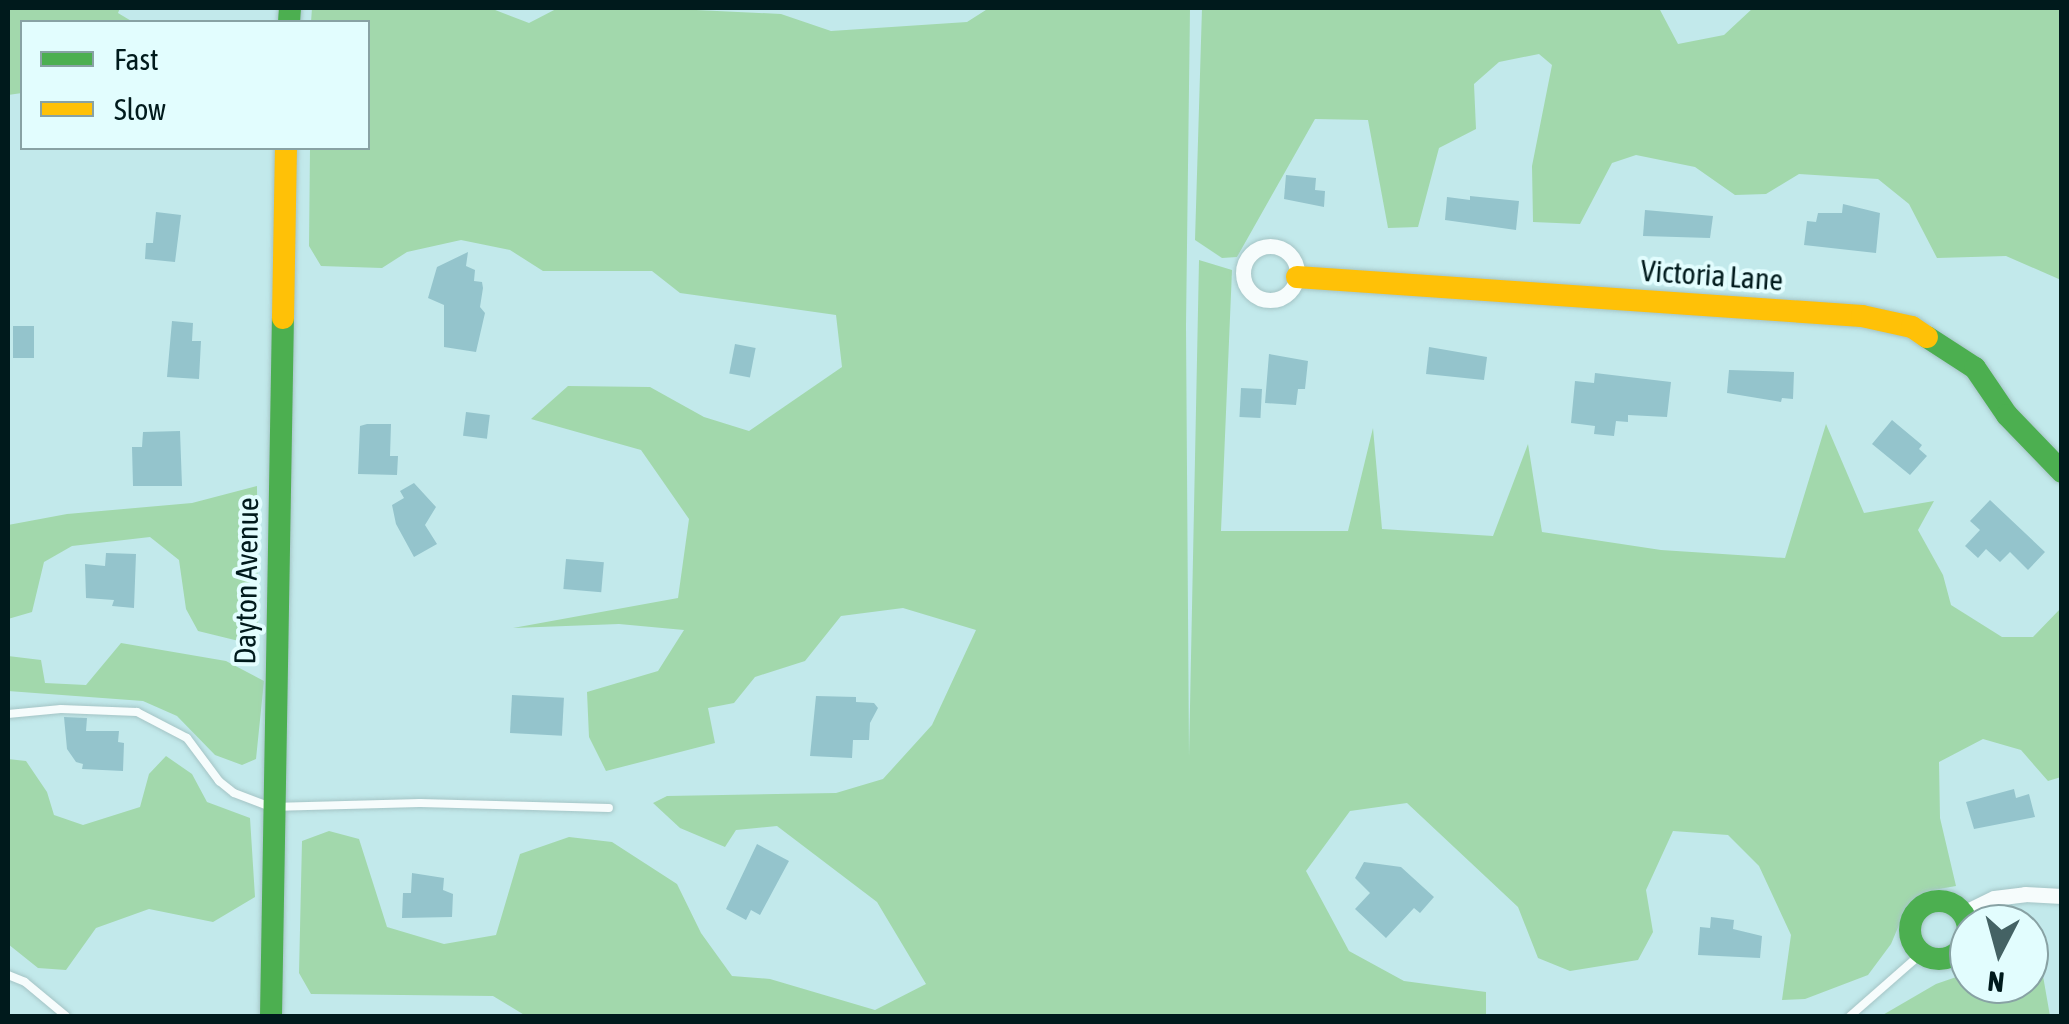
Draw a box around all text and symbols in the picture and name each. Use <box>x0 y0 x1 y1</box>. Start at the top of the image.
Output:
legend <box>20 20 370 150</box>
text: Fast <box>114 42 159 76</box>
text: Slow <box>114 92 166 126</box>
street label: Victoria Lane <box>1640 252 1784 298</box>
street label: Dayton Avenue <box>227 497 265 665</box>
north arrow <box>1949 904 2049 1004</box>
text: N <box>1986 965 2006 999</box>

